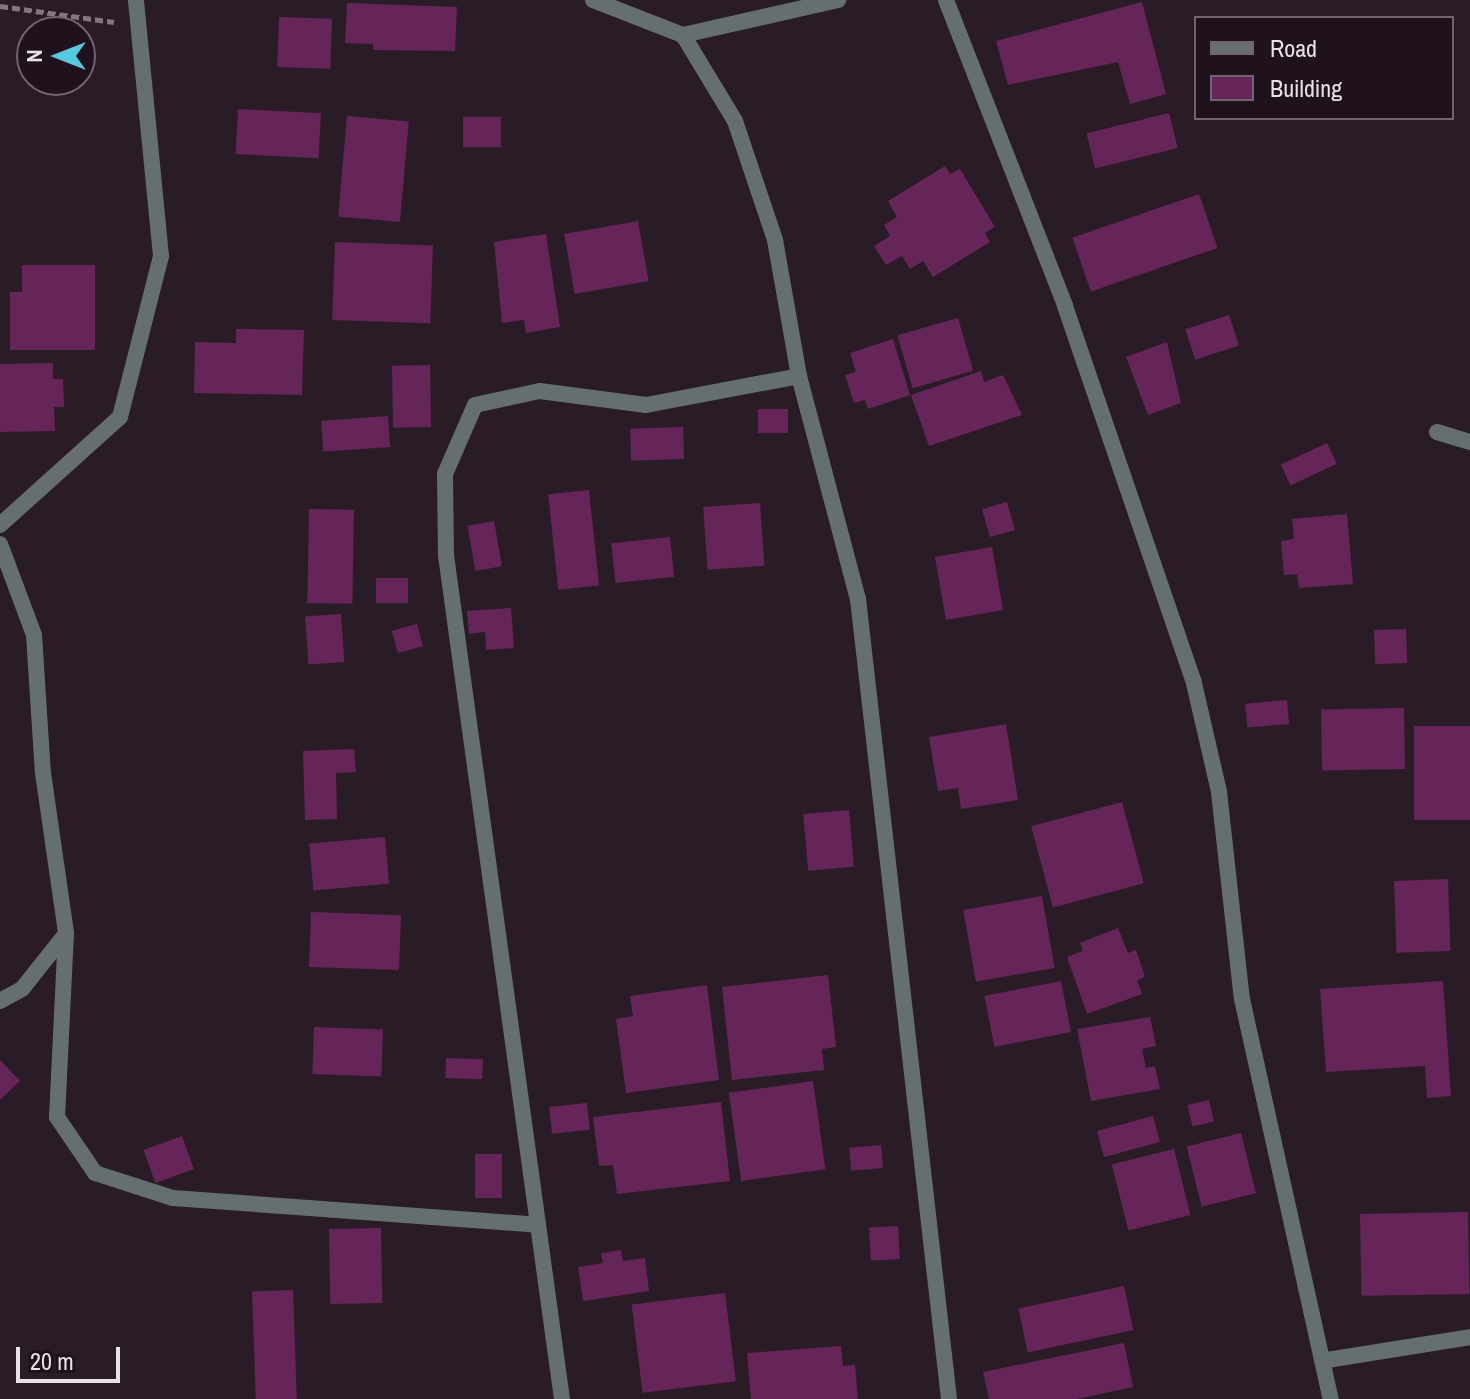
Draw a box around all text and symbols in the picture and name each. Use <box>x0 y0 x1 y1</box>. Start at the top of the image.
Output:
north arrow <box>16 16 96 96</box>
legend <box>1194 16 1454 120</box>
text: Road <box>1270 32 1317 64</box>
text: N <box>19 49 49 63</box>
text: Building <box>1270 72 1342 104</box>
scale bar <box>20 1331 124 1381</box>
text: 20 m <box>30 1345 74 1377</box>

